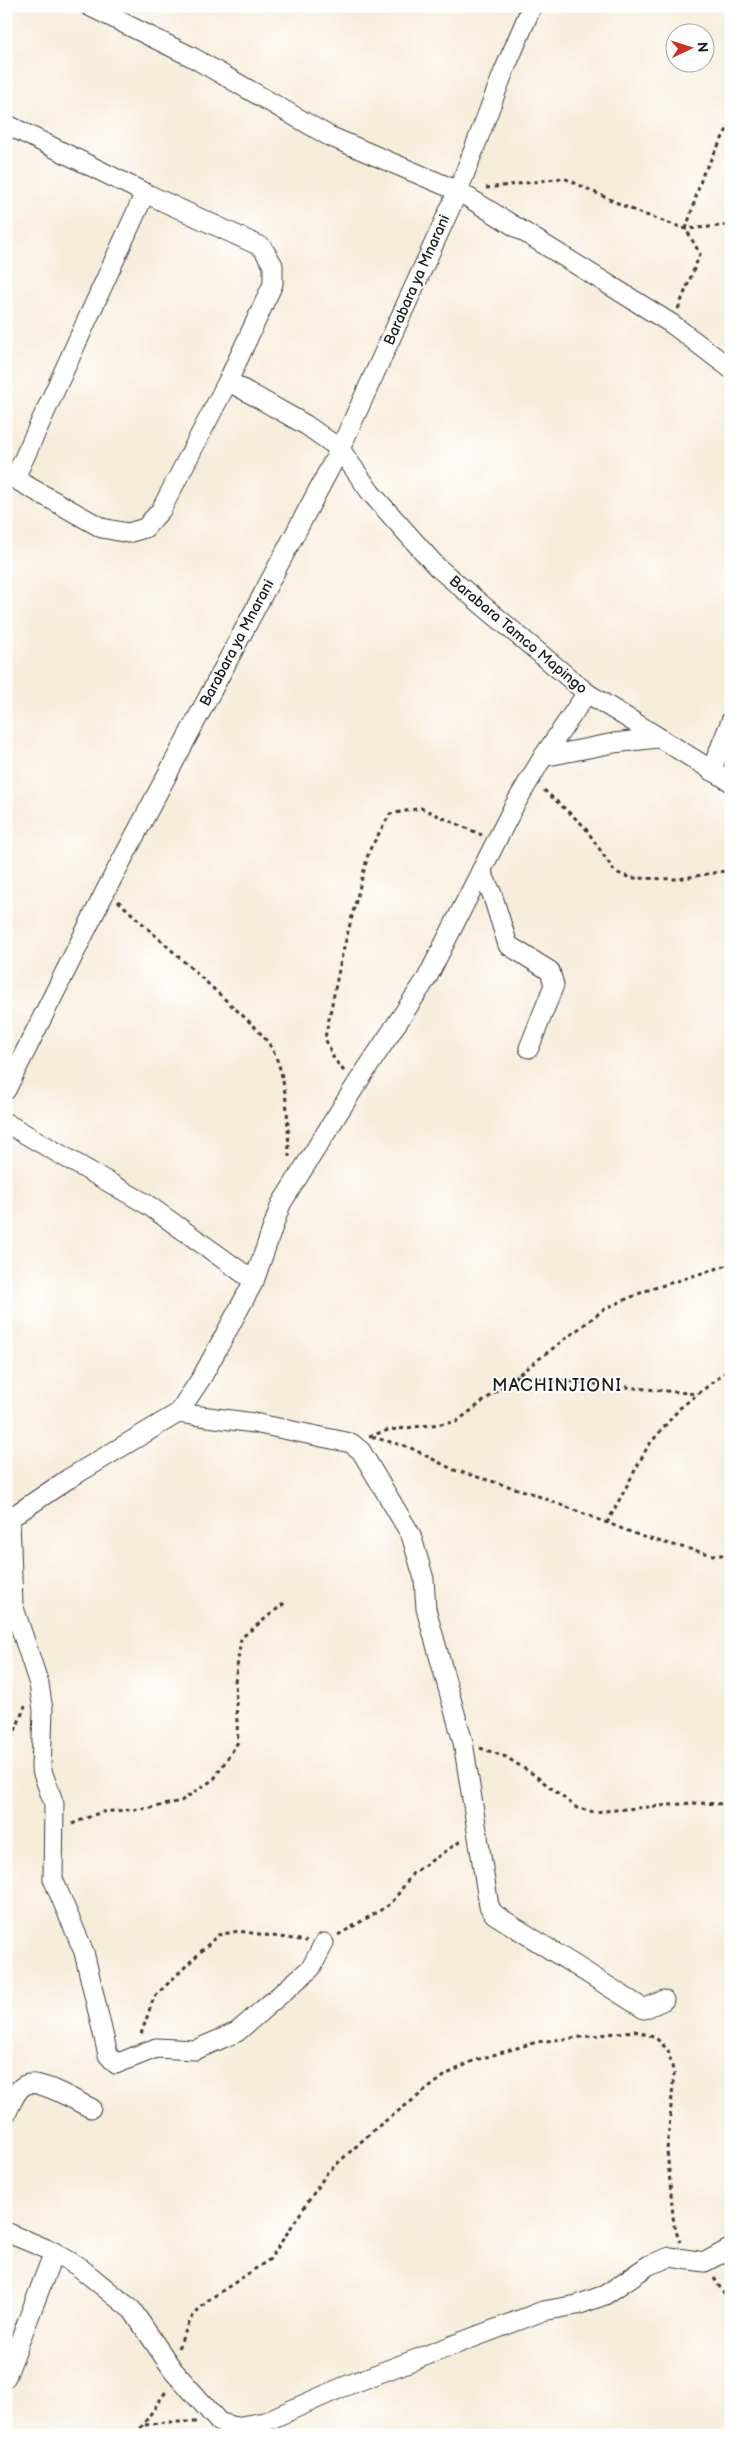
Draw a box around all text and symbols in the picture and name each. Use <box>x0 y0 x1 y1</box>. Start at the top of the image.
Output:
north arrow <box>664 22 714 72</box>
text: N <box>694 41 711 53</box>
street label: Barabara ya Mnarani <box>380 212 454 348</box>
street label: Barabara Tamco Mapingo <box>445 572 591 698</box>
street label: Barabara ya Mnarani <box>196 576 278 710</box>
district label: MACHINJIONI <box>492 1375 622 1396</box>

